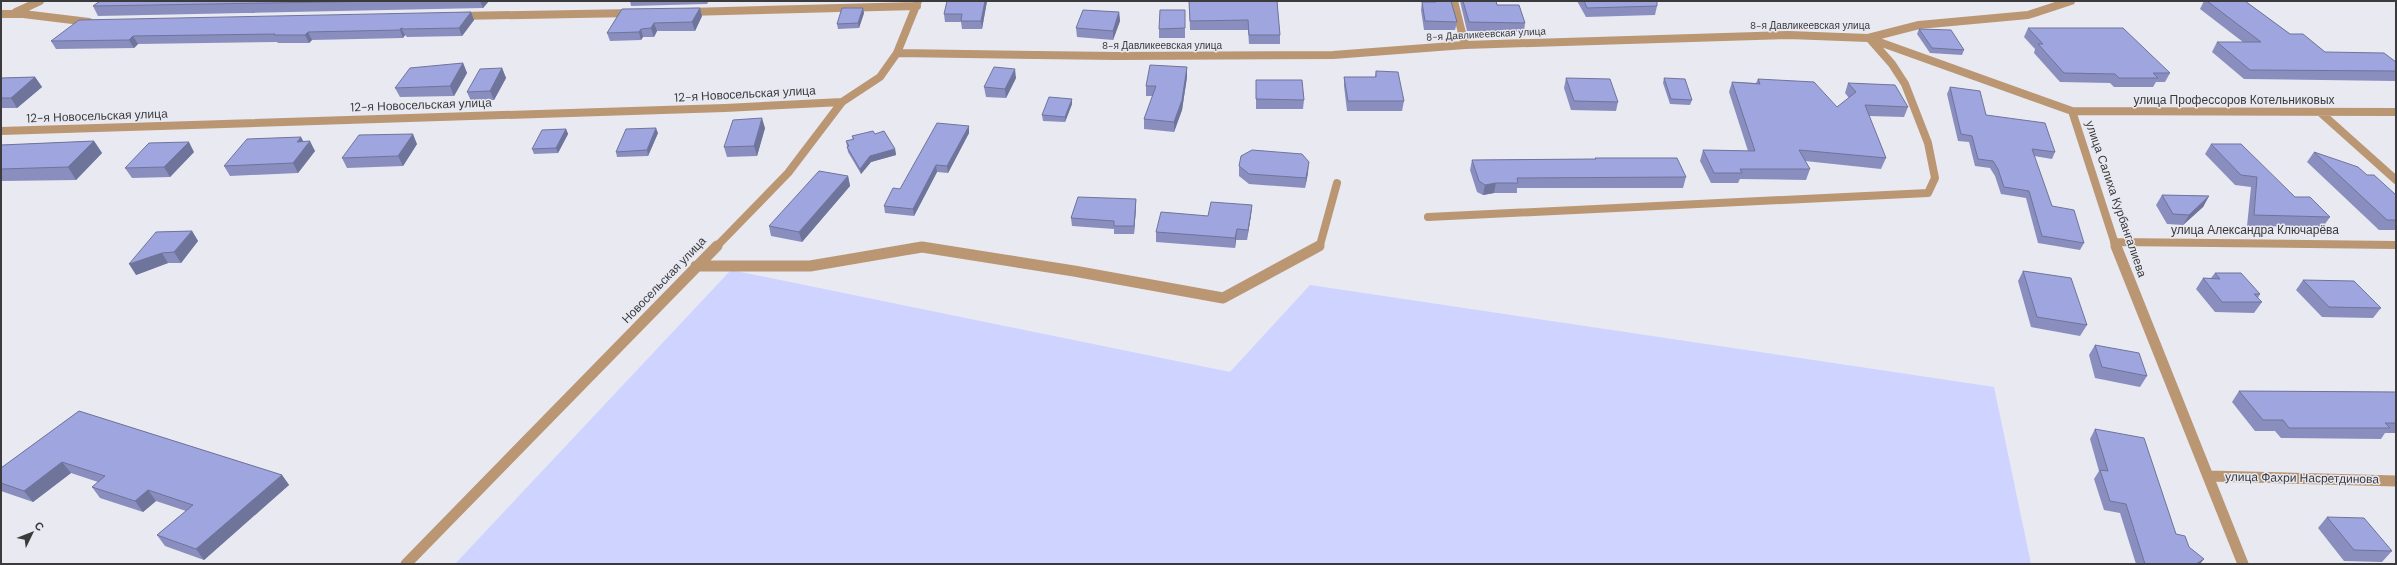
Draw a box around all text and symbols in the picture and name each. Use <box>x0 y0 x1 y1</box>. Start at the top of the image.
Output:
street label: 8-я Давликеевская улица <box>1750 19 1870 32</box>
street label: 8-я Давликеевская улица <box>1426 24 1547 44</box>
street label: 8-я Давликеевская улица <box>1102 39 1222 52</box>
street label: 12-я Новосельская улица <box>674 82 816 106</box>
street label: улица Профессоров Котельниковых <box>2133 92 2335 108</box>
street label: 12-я Новосельская улица <box>350 95 492 115</box>
street label: 12-я Новосельская улица <box>26 106 168 126</box>
street label: улица Салиха Курбангалиева <box>2082 119 2150 280</box>
street label: улица Александра Ключарёва <box>2171 222 2339 238</box>
street label: Новосельская улица <box>618 233 710 327</box>
street label: улица Фахри Насретдинова <box>2225 469 2379 487</box>
north arrow <box>12 513 52 553</box>
text: С <box>31 518 47 534</box>

